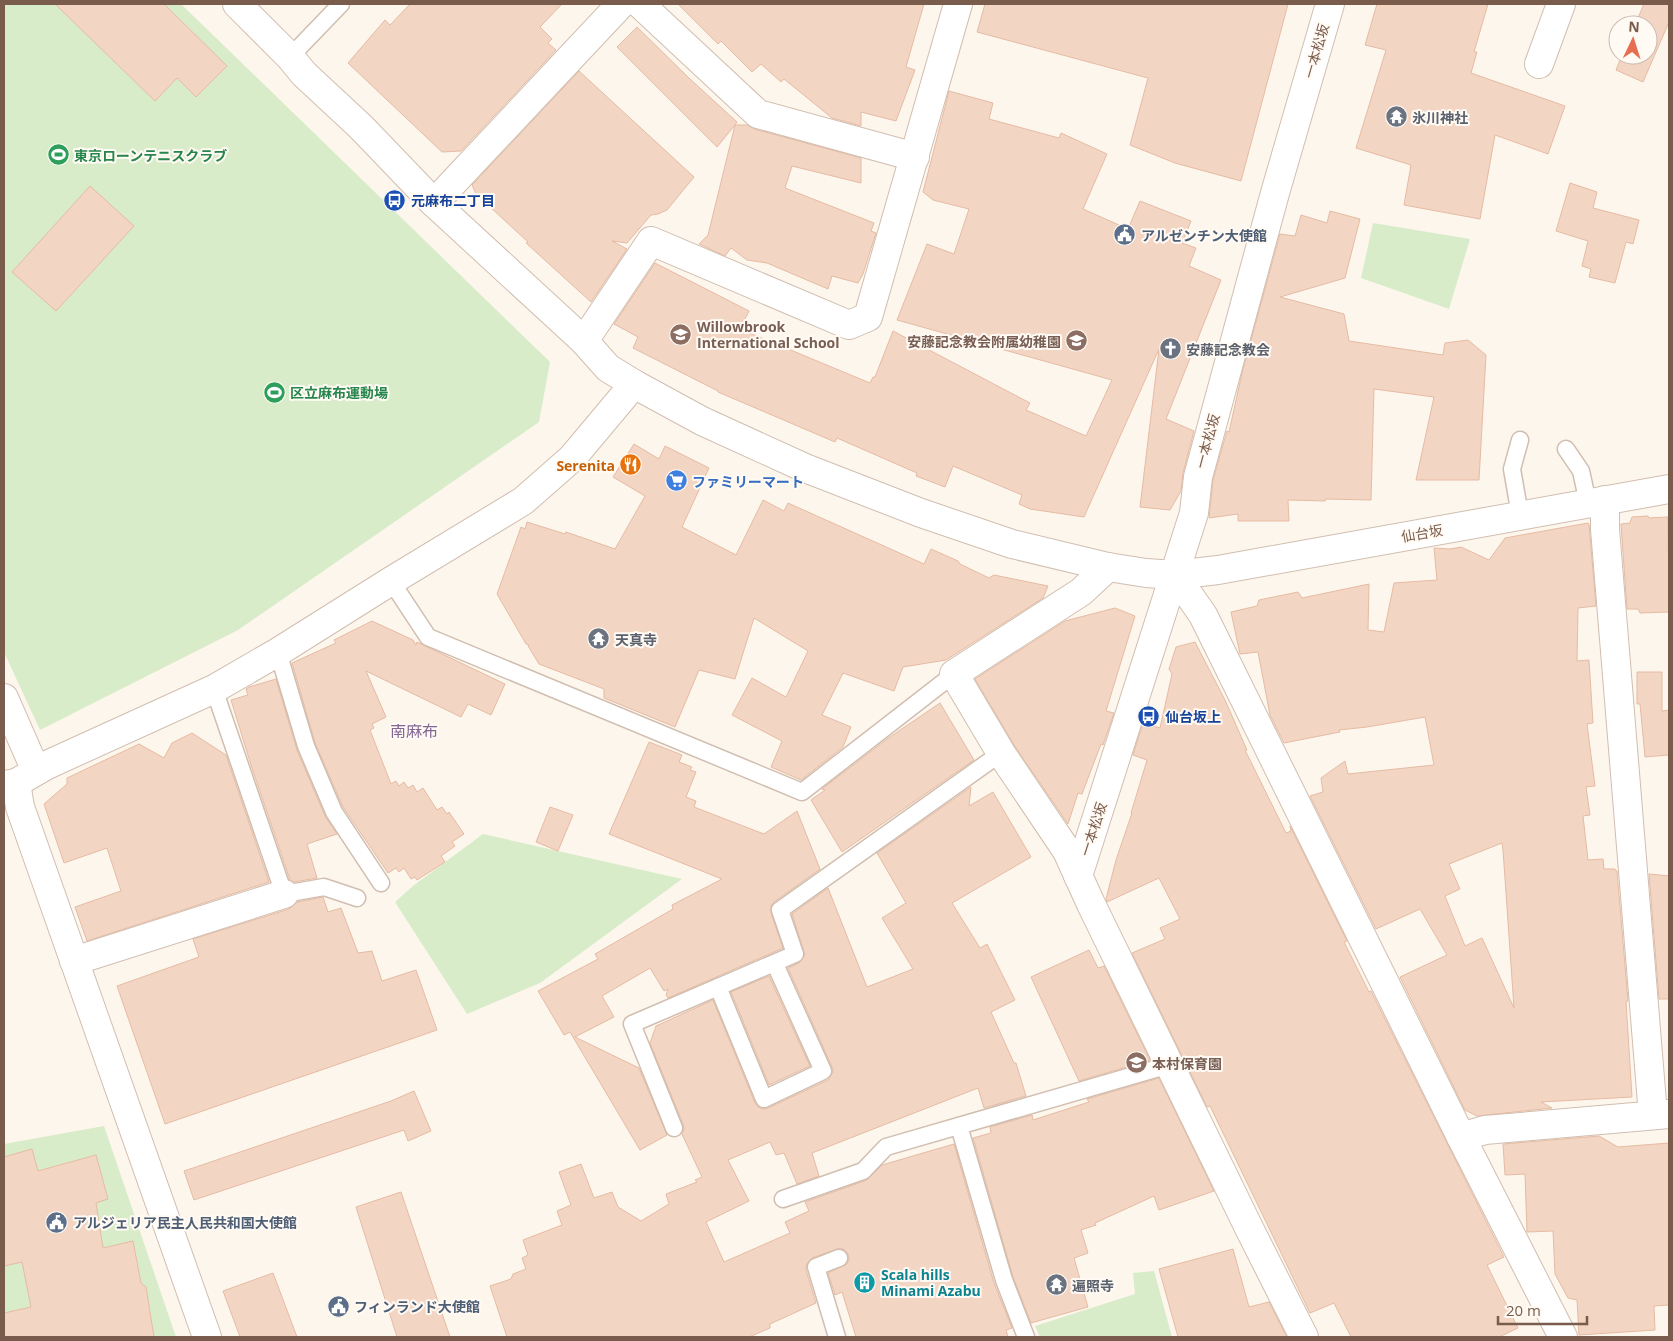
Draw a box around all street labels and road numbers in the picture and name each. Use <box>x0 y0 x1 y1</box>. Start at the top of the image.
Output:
street label: 一本松坂 <box>1299 21 1333 81</box>
street label: 一本松坂 <box>1191 411 1223 471</box>
street label: 仙台坂 <box>1400 520 1444 546</box>
street label: 一本松坂 <box>1075 799 1111 859</box>

